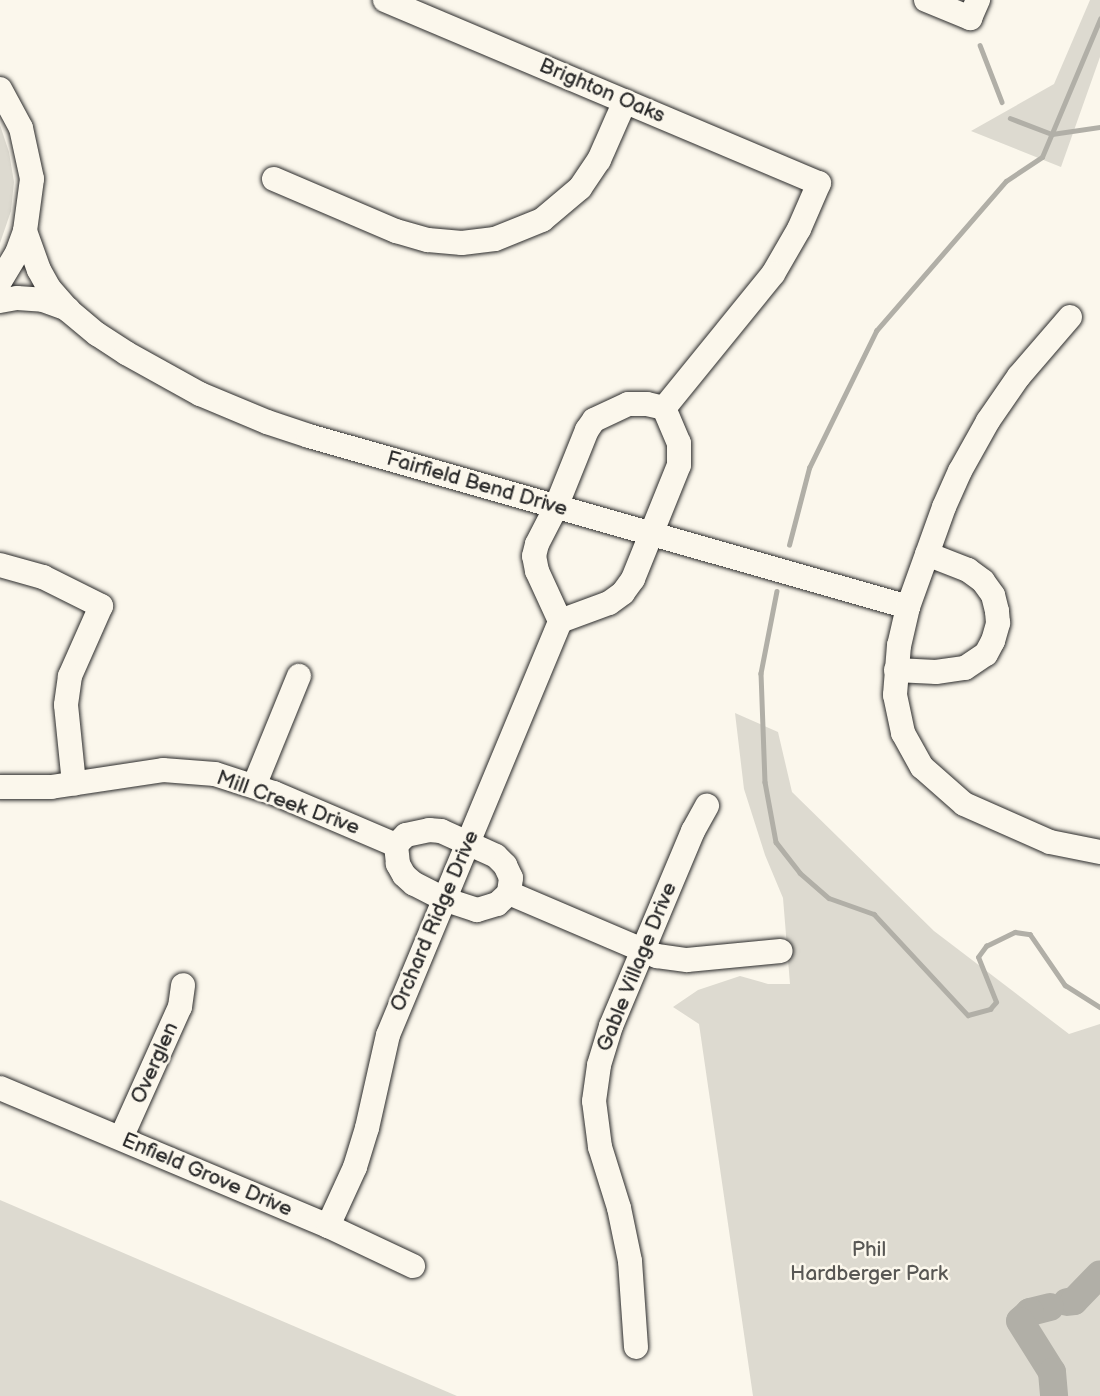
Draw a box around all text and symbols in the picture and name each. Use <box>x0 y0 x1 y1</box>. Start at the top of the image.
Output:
street label: Brighton Oaks <box>535 53 669 129</box>
street label: Fairfield Bend Drive <box>384 446 570 522</box>
street label: Mill Creek Drive <box>213 765 363 841</box>
street label: Orchard Ridge Drive <box>385 827 485 1015</box>
street label: Gable Village Drive <box>591 878 683 1056</box>
street label: Overglen <box>126 1018 184 1108</box>
street label: Enfield Grove Drive <box>118 1128 296 1222</box>
park label: Phil Hardberger Park <box>790 1237 948 1287</box>

